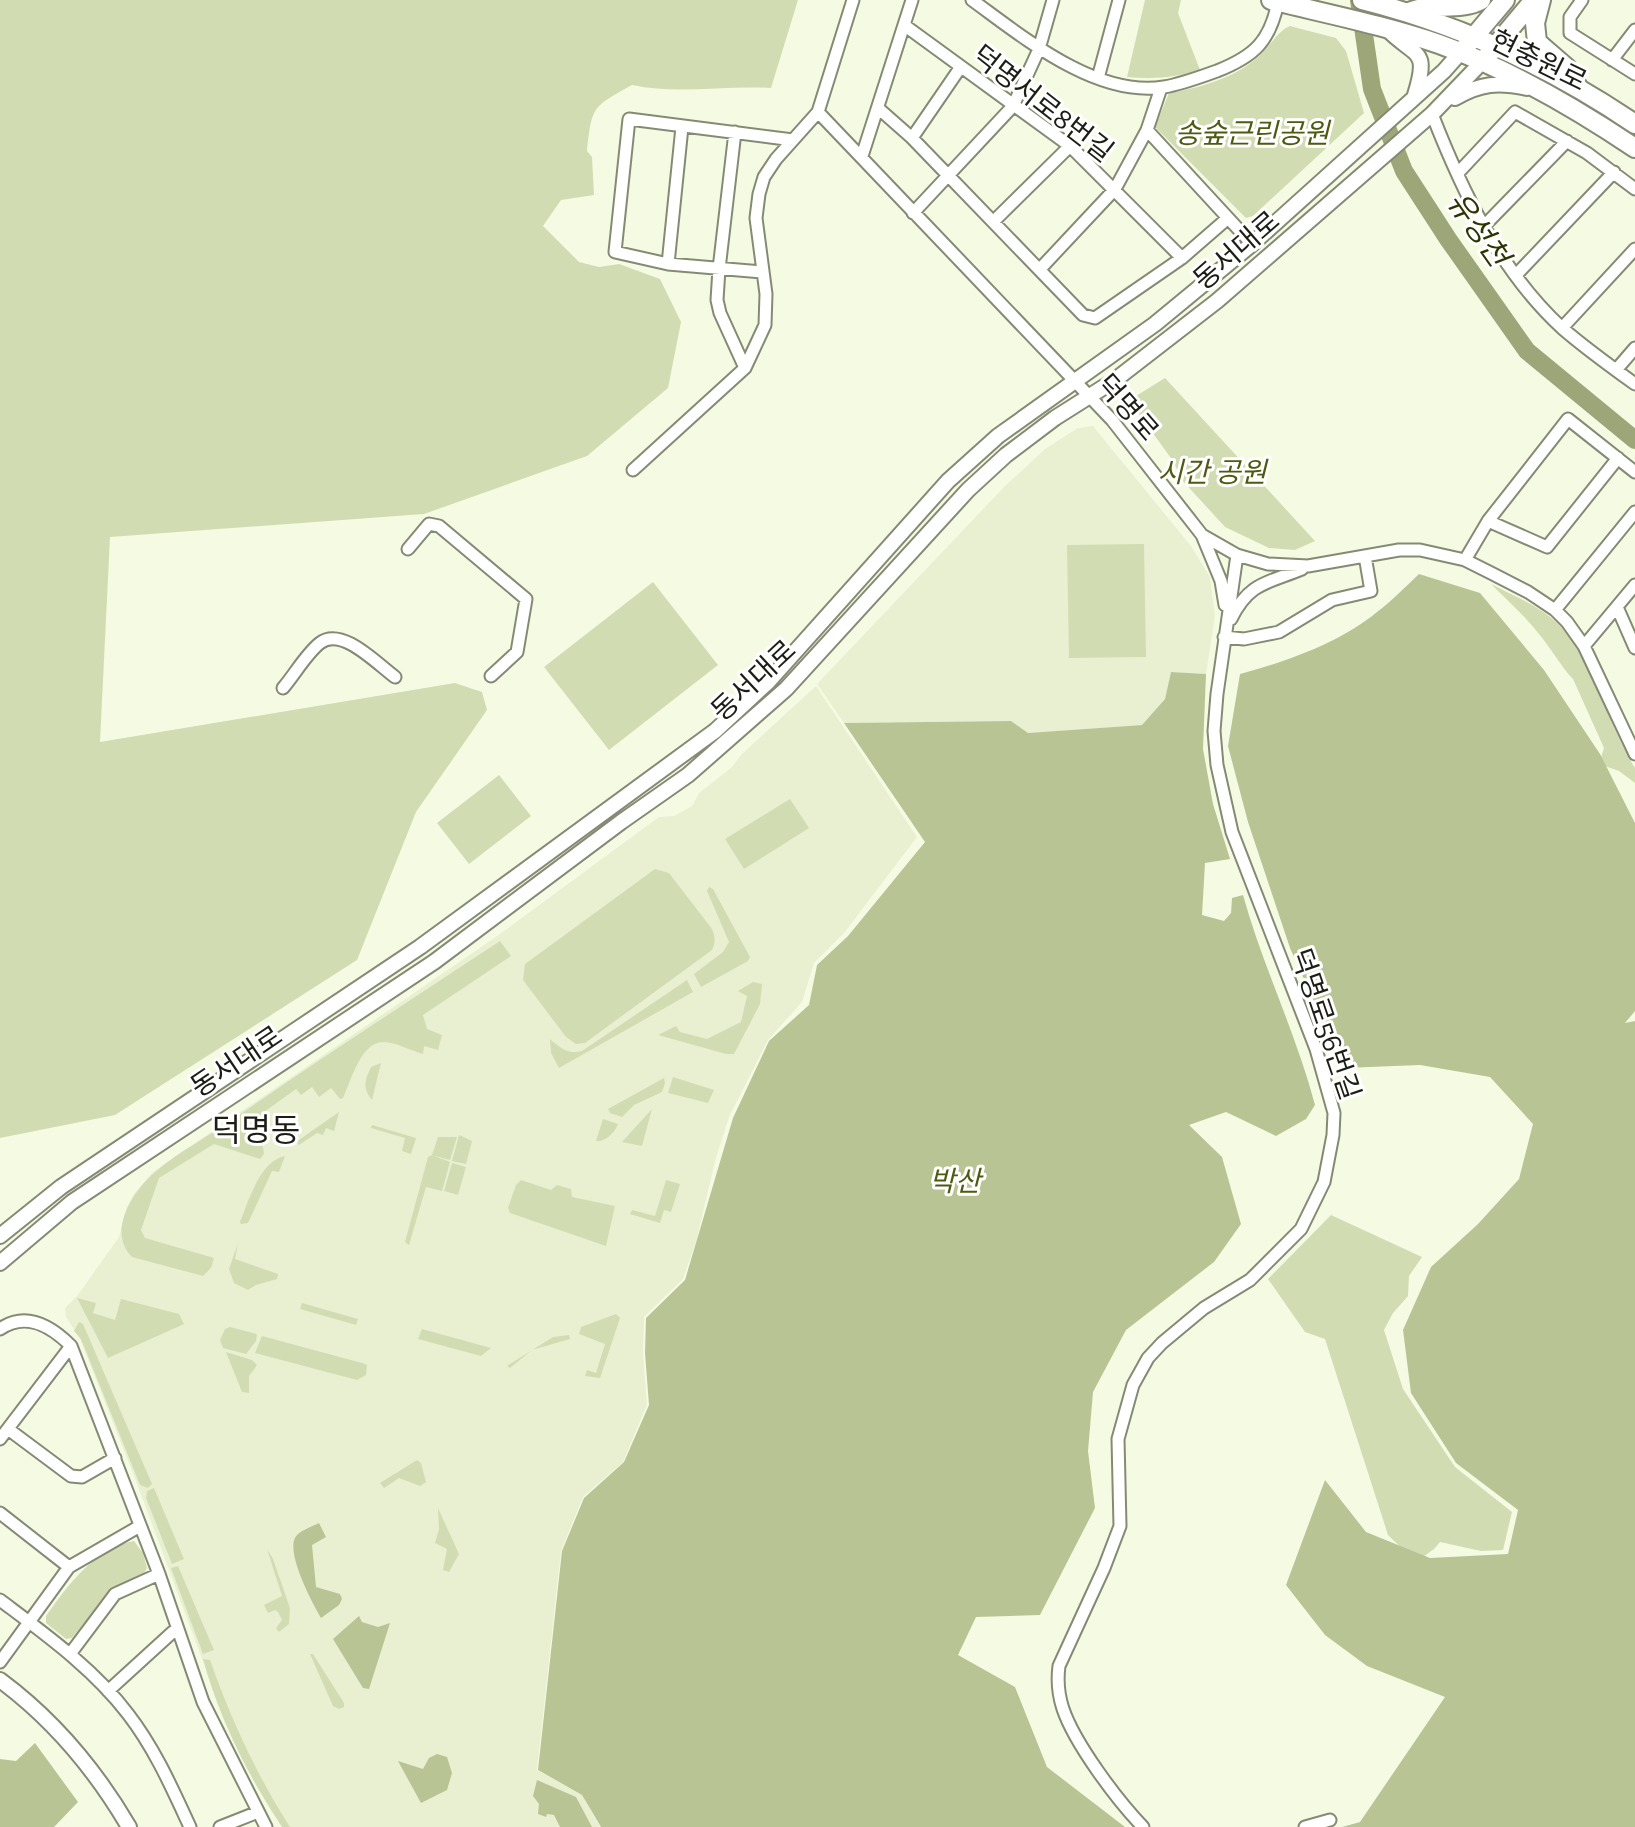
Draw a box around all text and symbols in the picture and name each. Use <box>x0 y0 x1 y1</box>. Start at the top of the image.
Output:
street label: 현충원로 <box>1485 23 1592 98</box>
street label: 덕명서로8번길 <box>966 38 1120 169</box>
park label: 송숲근린공원 <box>1175 117 1332 150</box>
water label: 유성천 <box>1440 185 1518 276</box>
street label: 동서대로 <box>1187 204 1286 297</box>
street label: 덕명로 <box>1090 367 1165 447</box>
park label: 시간 공원 <box>1157 456 1269 489</box>
street label: 동서대로 <box>704 633 802 728</box>
street label: 덕명로56번길 <box>1284 944 1367 1104</box>
street label: 동서대로 <box>184 1019 288 1104</box>
district label: 덕명동 <box>212 1111 300 1149</box>
park label: 박산 <box>929 1165 984 1198</box>

